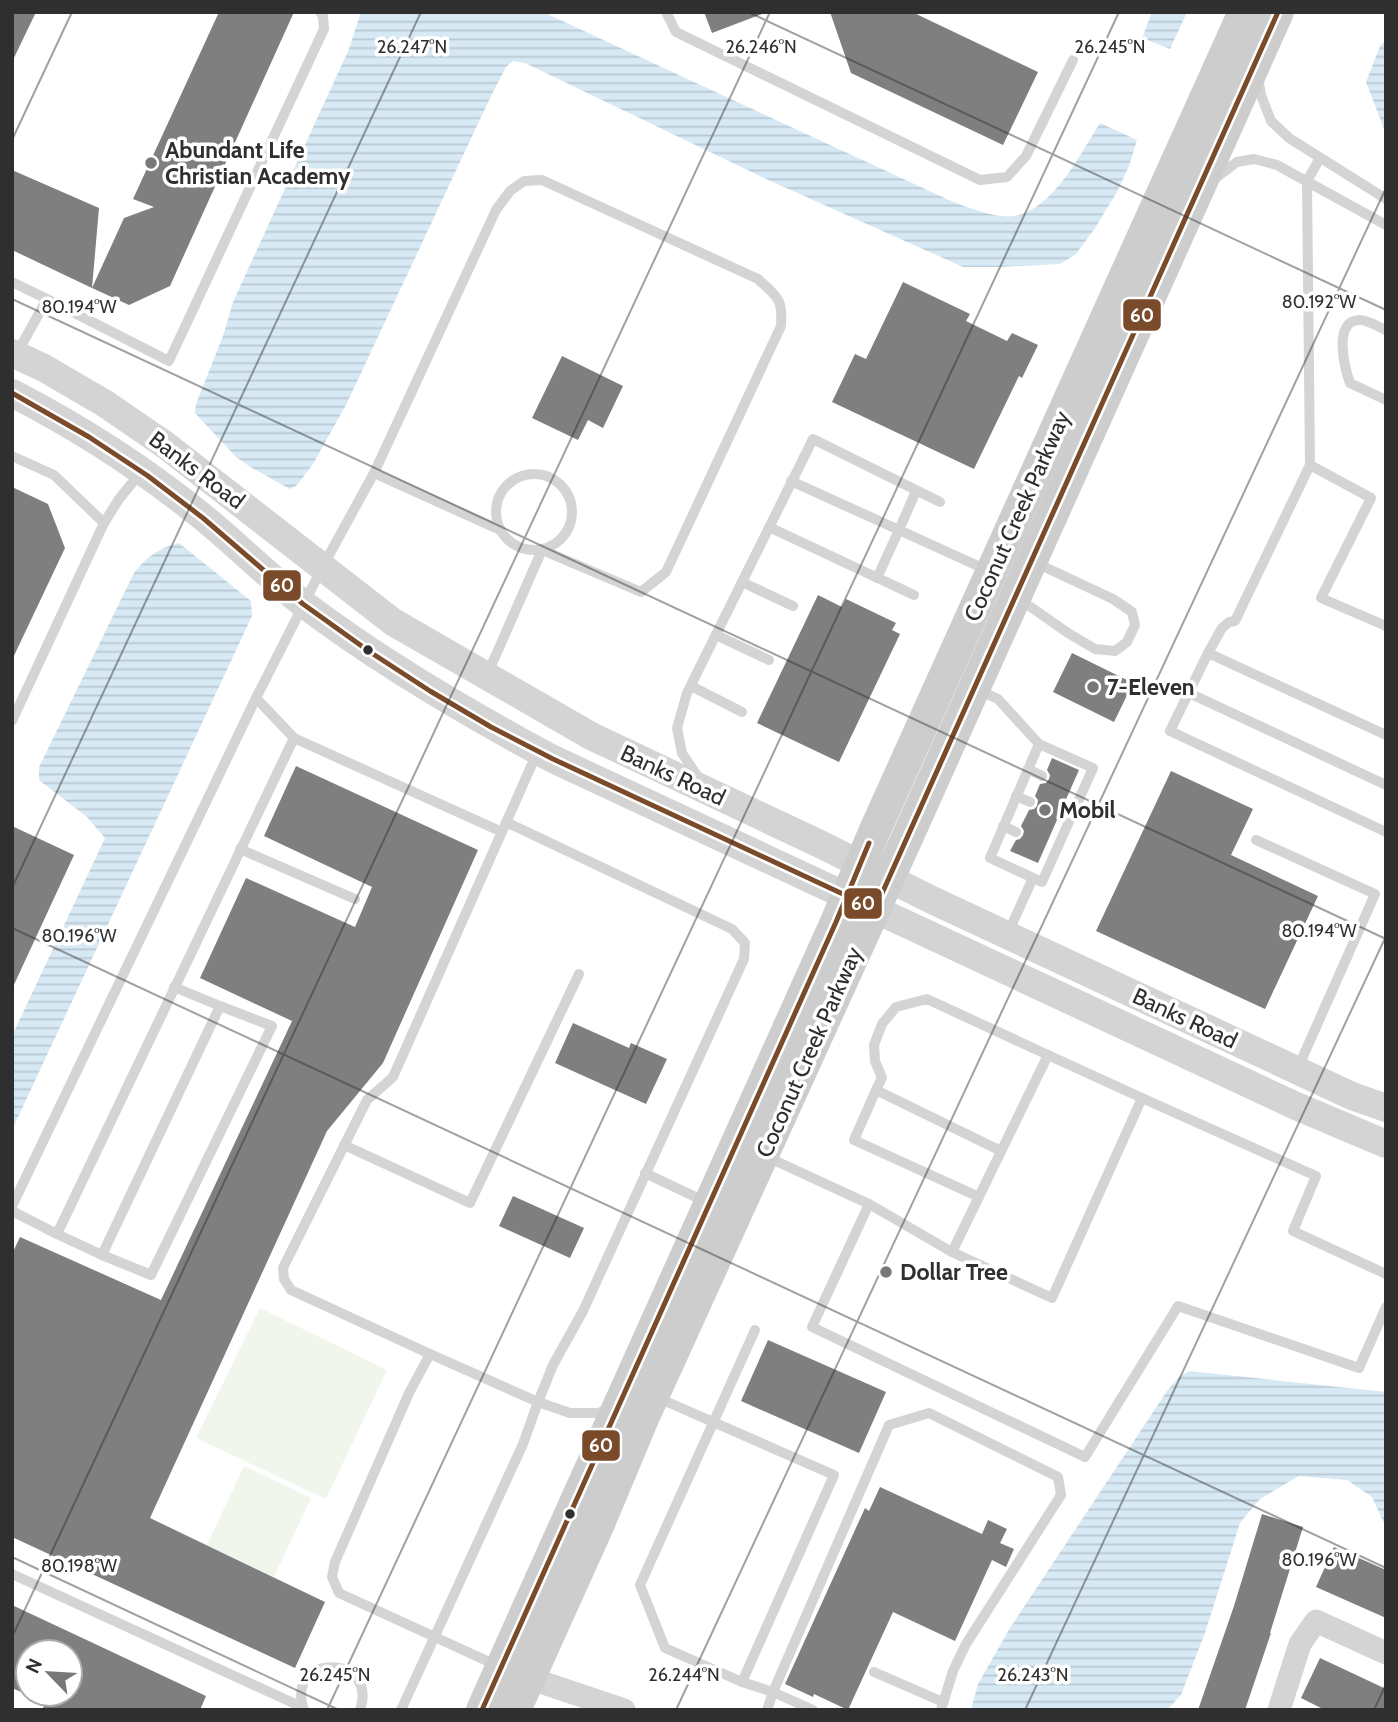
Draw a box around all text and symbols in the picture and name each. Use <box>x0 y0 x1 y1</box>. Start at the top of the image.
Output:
text: 26.247°N <box>377 36 447 58</box>
text: 26.246°N <box>725 36 797 58</box>
text: 26.245°N <box>1075 36 1145 58</box>
place label: Abundant Life Christian Academy <box>165 136 351 190</box>
marker: Abundant Life Christian Academy <box>143 155 159 171</box>
text: 80.192°W <box>1282 291 1356 313</box>
text: 80.194°W <box>41 296 117 318</box>
line badge: 60 <box>1122 298 1162 332</box>
text: 60 <box>1130 304 1154 327</box>
street label: Coconut Creek Parkway <box>958 406 1076 626</box>
street label: Banks Road <box>144 425 250 515</box>
line badge: 60 <box>262 569 302 602</box>
text: 60 <box>270 574 294 597</box>
unlabelled marker <box>361 643 375 657</box>
place label: 7-Eleven <box>1107 673 1194 701</box>
marker: 7-Eleven <box>1085 679 1101 695</box>
street label: Banks Road <box>616 739 730 811</box>
place label: Mobil <box>1059 796 1116 824</box>
marker: Mobil <box>1037 802 1053 818</box>
line badge: 60 <box>843 887 883 920</box>
text: 60 <box>851 892 875 915</box>
text: 80.194°W <box>1281 920 1357 942</box>
text: 80.196°W <box>41 925 117 947</box>
street label: Coconut Creek Parkway <box>750 942 868 1162</box>
street label: Banks Road <box>1128 982 1242 1054</box>
place label: Dollar Tree <box>900 1258 1008 1286</box>
marker: Dollar Tree <box>878 1264 894 1280</box>
line badge: 60 <box>581 1429 621 1462</box>
text: 60 <box>589 1434 613 1457</box>
unlabelled marker <box>563 1507 577 1521</box>
text: 80.196°W <box>1281 1549 1357 1571</box>
text: 80.198°W <box>41 1555 117 1577</box>
north arrow <box>14 1638 84 1708</box>
text: N <box>21 1655 47 1677</box>
text: 26.245°N <box>300 1664 370 1686</box>
text: 26.244°N <box>648 1664 720 1686</box>
text: 26.243°N <box>998 1664 1068 1686</box>

